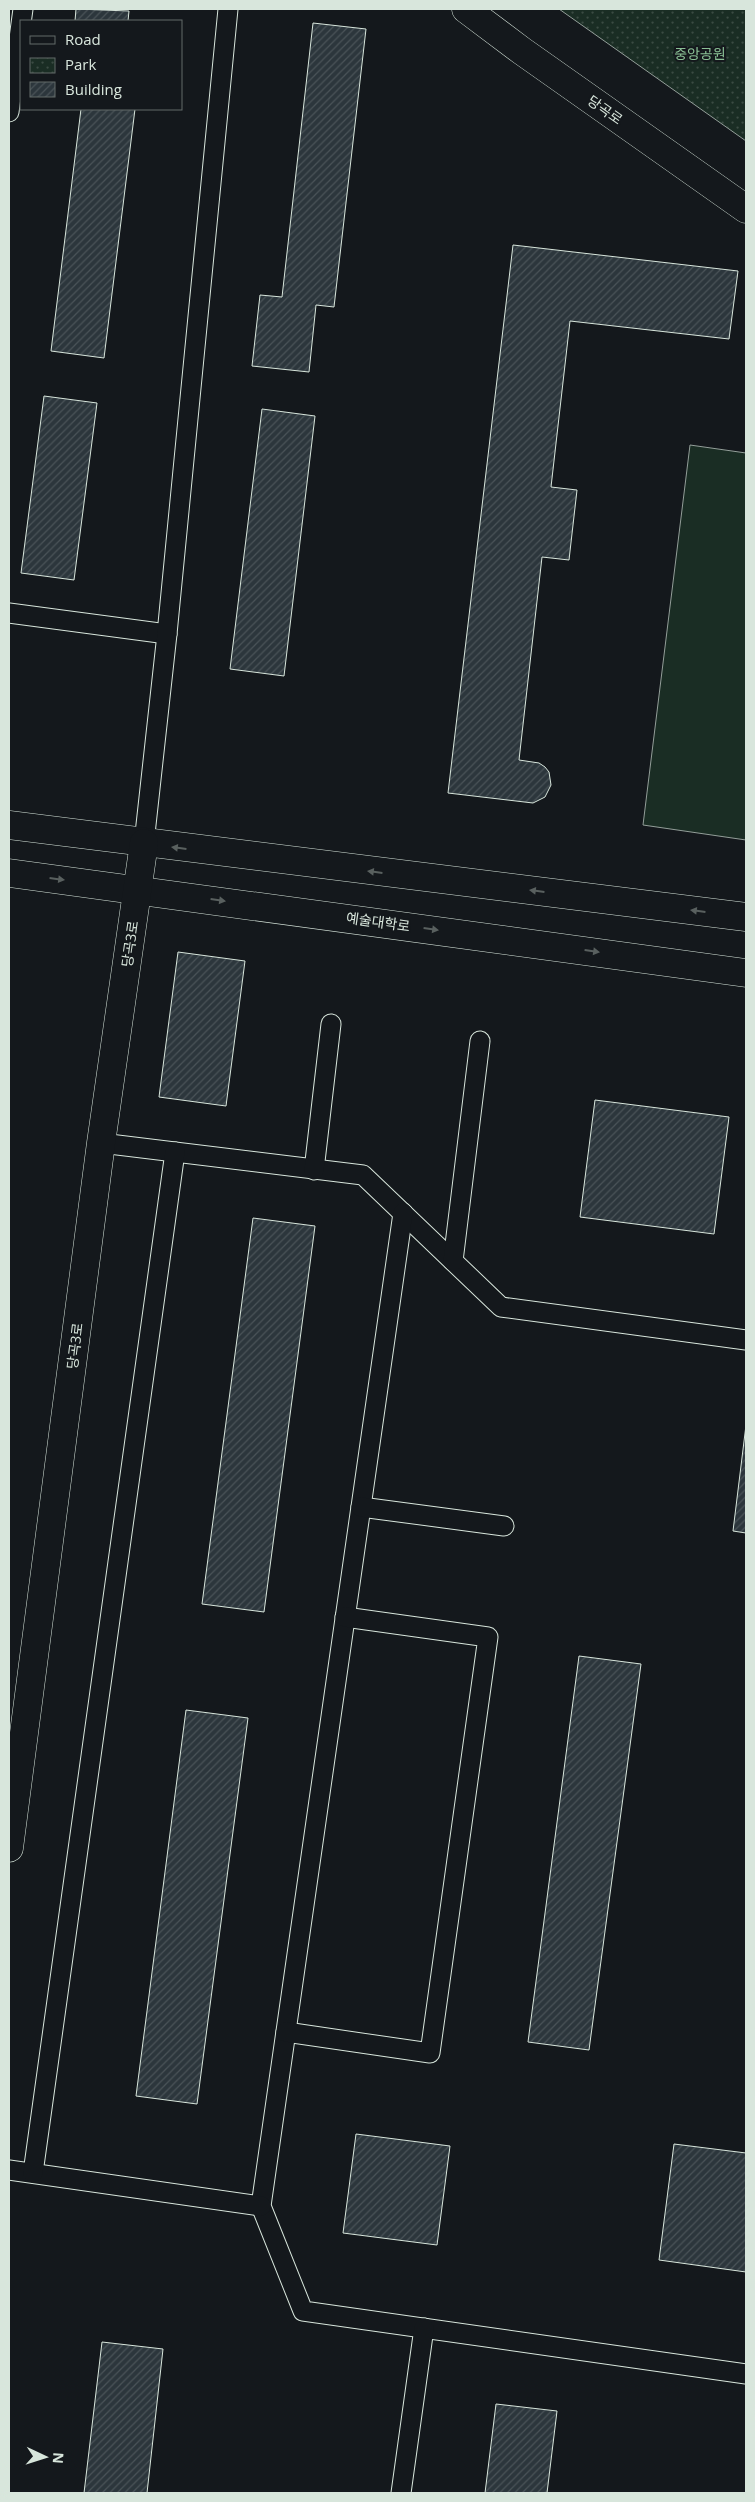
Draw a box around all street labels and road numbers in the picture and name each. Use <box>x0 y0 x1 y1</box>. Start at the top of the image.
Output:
street label: 당곡로 <box>584 91 627 129</box>
street label: 예술대학로 <box>345 908 411 935</box>
street label: 당곡3로 <box>117 919 142 968</box>
street label: 당곡3로 <box>62 1322 87 1370</box>

